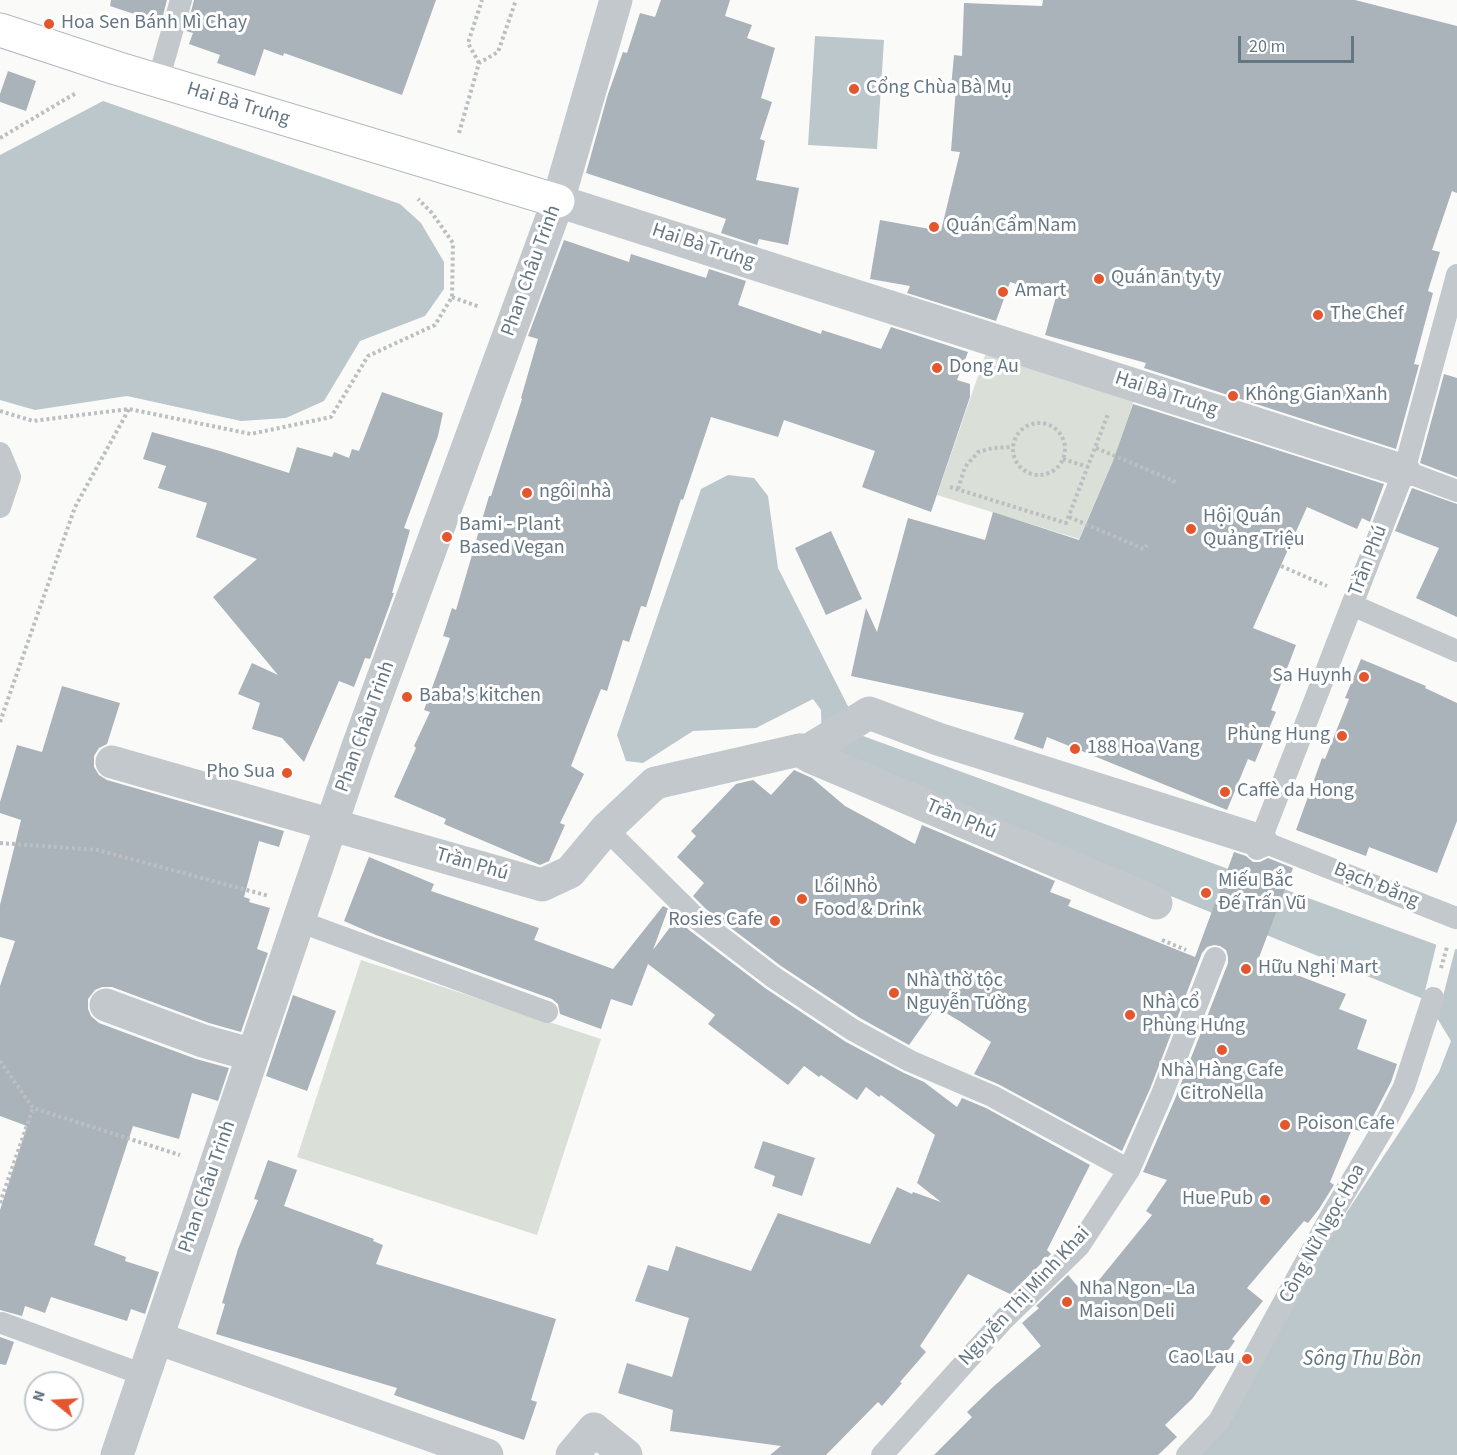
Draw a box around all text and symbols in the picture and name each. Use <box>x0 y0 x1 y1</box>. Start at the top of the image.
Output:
place label: Hoa Sen Bánh Mì Chay <box>61 12 247 36</box>
marker: Hoa Sen Bánh Mì Chay <box>42 17 56 31</box>
scale bar <box>1241 24 1356 62</box>
text: 20 m <box>1249 34 1285 59</box>
place label: Cổng Chùa Bà Mụ <box>866 77 1012 101</box>
street label: Hai Bà Trưng <box>184 78 292 132</box>
marker: Cổng Chùa Bà Mụ <box>847 82 861 96</box>
street label: Phan Châu Trinh <box>497 202 567 340</box>
place label: Quán Cẩm Nam <box>946 215 1077 239</box>
street label: Hai Bà Trưng <box>649 219 757 275</box>
marker: Quán Cẩm Nam <box>927 220 941 234</box>
place label: Quán ān ty ty <box>1111 267 1221 291</box>
marker: Quán ān ty ty <box>1092 272 1106 286</box>
place label: Amart <box>1015 280 1066 304</box>
marker: Amart <box>996 285 1010 299</box>
place label: The Chef <box>1330 303 1404 327</box>
marker: The Chef <box>1311 308 1325 322</box>
place label: Dong Au <box>949 356 1019 380</box>
marker: Dong Au <box>930 361 944 375</box>
street label: Hai Bà Trưng <box>1112 367 1220 423</box>
place label: Không Gian Xanh <box>1245 384 1388 408</box>
marker: Không Gian Xanh <box>1226 389 1240 403</box>
place label: ngôi nhà <box>539 481 611 505</box>
marker: ngôi nhà <box>520 486 534 500</box>
place label: Hội Quán Quảng Triệu <box>1203 506 1305 553</box>
place label: Bami - Plant Based Vegan <box>459 514 565 561</box>
marker: Hội Quán Quảng Triệu <box>1184 522 1198 536</box>
street label: Trần Phú <box>1344 522 1394 600</box>
marker: Bami - Plant Based Vegan <box>440 530 454 544</box>
street label: Phan Châu Trinh <box>331 658 401 796</box>
place label: Sa Huynh <box>1272 665 1352 689</box>
marker: Sa Huynh <box>1357 670 1371 684</box>
place label: Baba's kitchen <box>419 685 541 709</box>
marker: Baba's kitchen <box>400 690 414 704</box>
place label: Phùng Hung <box>1227 724 1330 748</box>
marker: Phùng Hung <box>1335 729 1349 743</box>
place label: 188 Hoa Vang <box>1087 737 1199 761</box>
marker: 188 Hoa Vang <box>1068 742 1082 756</box>
place label: Pho Sua <box>206 761 275 785</box>
marker: Pho Sua <box>280 766 294 780</box>
place label: Caffè da Hong <box>1237 780 1354 804</box>
marker: Caffè da Hong <box>1218 785 1232 799</box>
street label: Trần Phú <box>922 794 1000 846</box>
street label: Trần Phú <box>433 843 511 887</box>
street label: Bạch Đằng <box>1330 858 1422 914</box>
place label: Miếu Bắc Đế Trấn Vũ <box>1218 870 1306 917</box>
place label: Lối Nhỏ Food & Drink <box>814 876 922 923</box>
marker: Miếu Bắc Đế Trấn Vũ <box>1199 886 1213 900</box>
marker: Lối Nhỏ Food & Drink <box>795 892 809 906</box>
place label: Rosies Cafe <box>668 909 763 933</box>
marker: Rosies Cafe <box>768 914 782 928</box>
place label: Hữu Nghị Mart <box>1258 957 1378 981</box>
marker: Hữu Nghị Mart <box>1239 962 1253 976</box>
place label: Nhà thờ tộc Nguyễn Tường <box>906 970 1027 1017</box>
marker: Nhà thờ tộc Nguyễn Tường <box>887 986 901 1000</box>
place label: Nhà cổ Phùng Hưng <box>1142 992 1245 1039</box>
marker: Nhà cổ Phùng Hưng <box>1123 1008 1137 1022</box>
marker: Nhà Hàng Cafe CitroNella <box>1215 1043 1229 1057</box>
place label: Nhà Hàng Cafe CitroNella <box>1160 1060 1284 1107</box>
place label: Poison Cafe <box>1297 1113 1395 1137</box>
street label: Phan Châu Trinh <box>174 1118 242 1256</box>
marker: Poison Cafe <box>1278 1118 1292 1132</box>
street label: Công Nữ Ngọc Hoa <box>1275 1160 1371 1308</box>
place label: Hue Pub <box>1182 1188 1253 1212</box>
marker: Hue Pub <box>1258 1193 1272 1207</box>
street label: Nguyễn Thị Minh Khai <box>954 1223 1096 1371</box>
place label: Nha Ngon - La Maison Deli <box>1079 1278 1195 1325</box>
marker: Nha Ngon - La Maison Deli <box>1060 1295 1074 1309</box>
place label: Cao Lau <box>1168 1347 1235 1371</box>
water label: Sông Thu Bồn <box>1303 1347 1421 1373</box>
marker: Cao Lau <box>1240 1352 1254 1366</box>
north arrow <box>24 1371 84 1431</box>
text: N <box>27 1388 51 1405</box>

